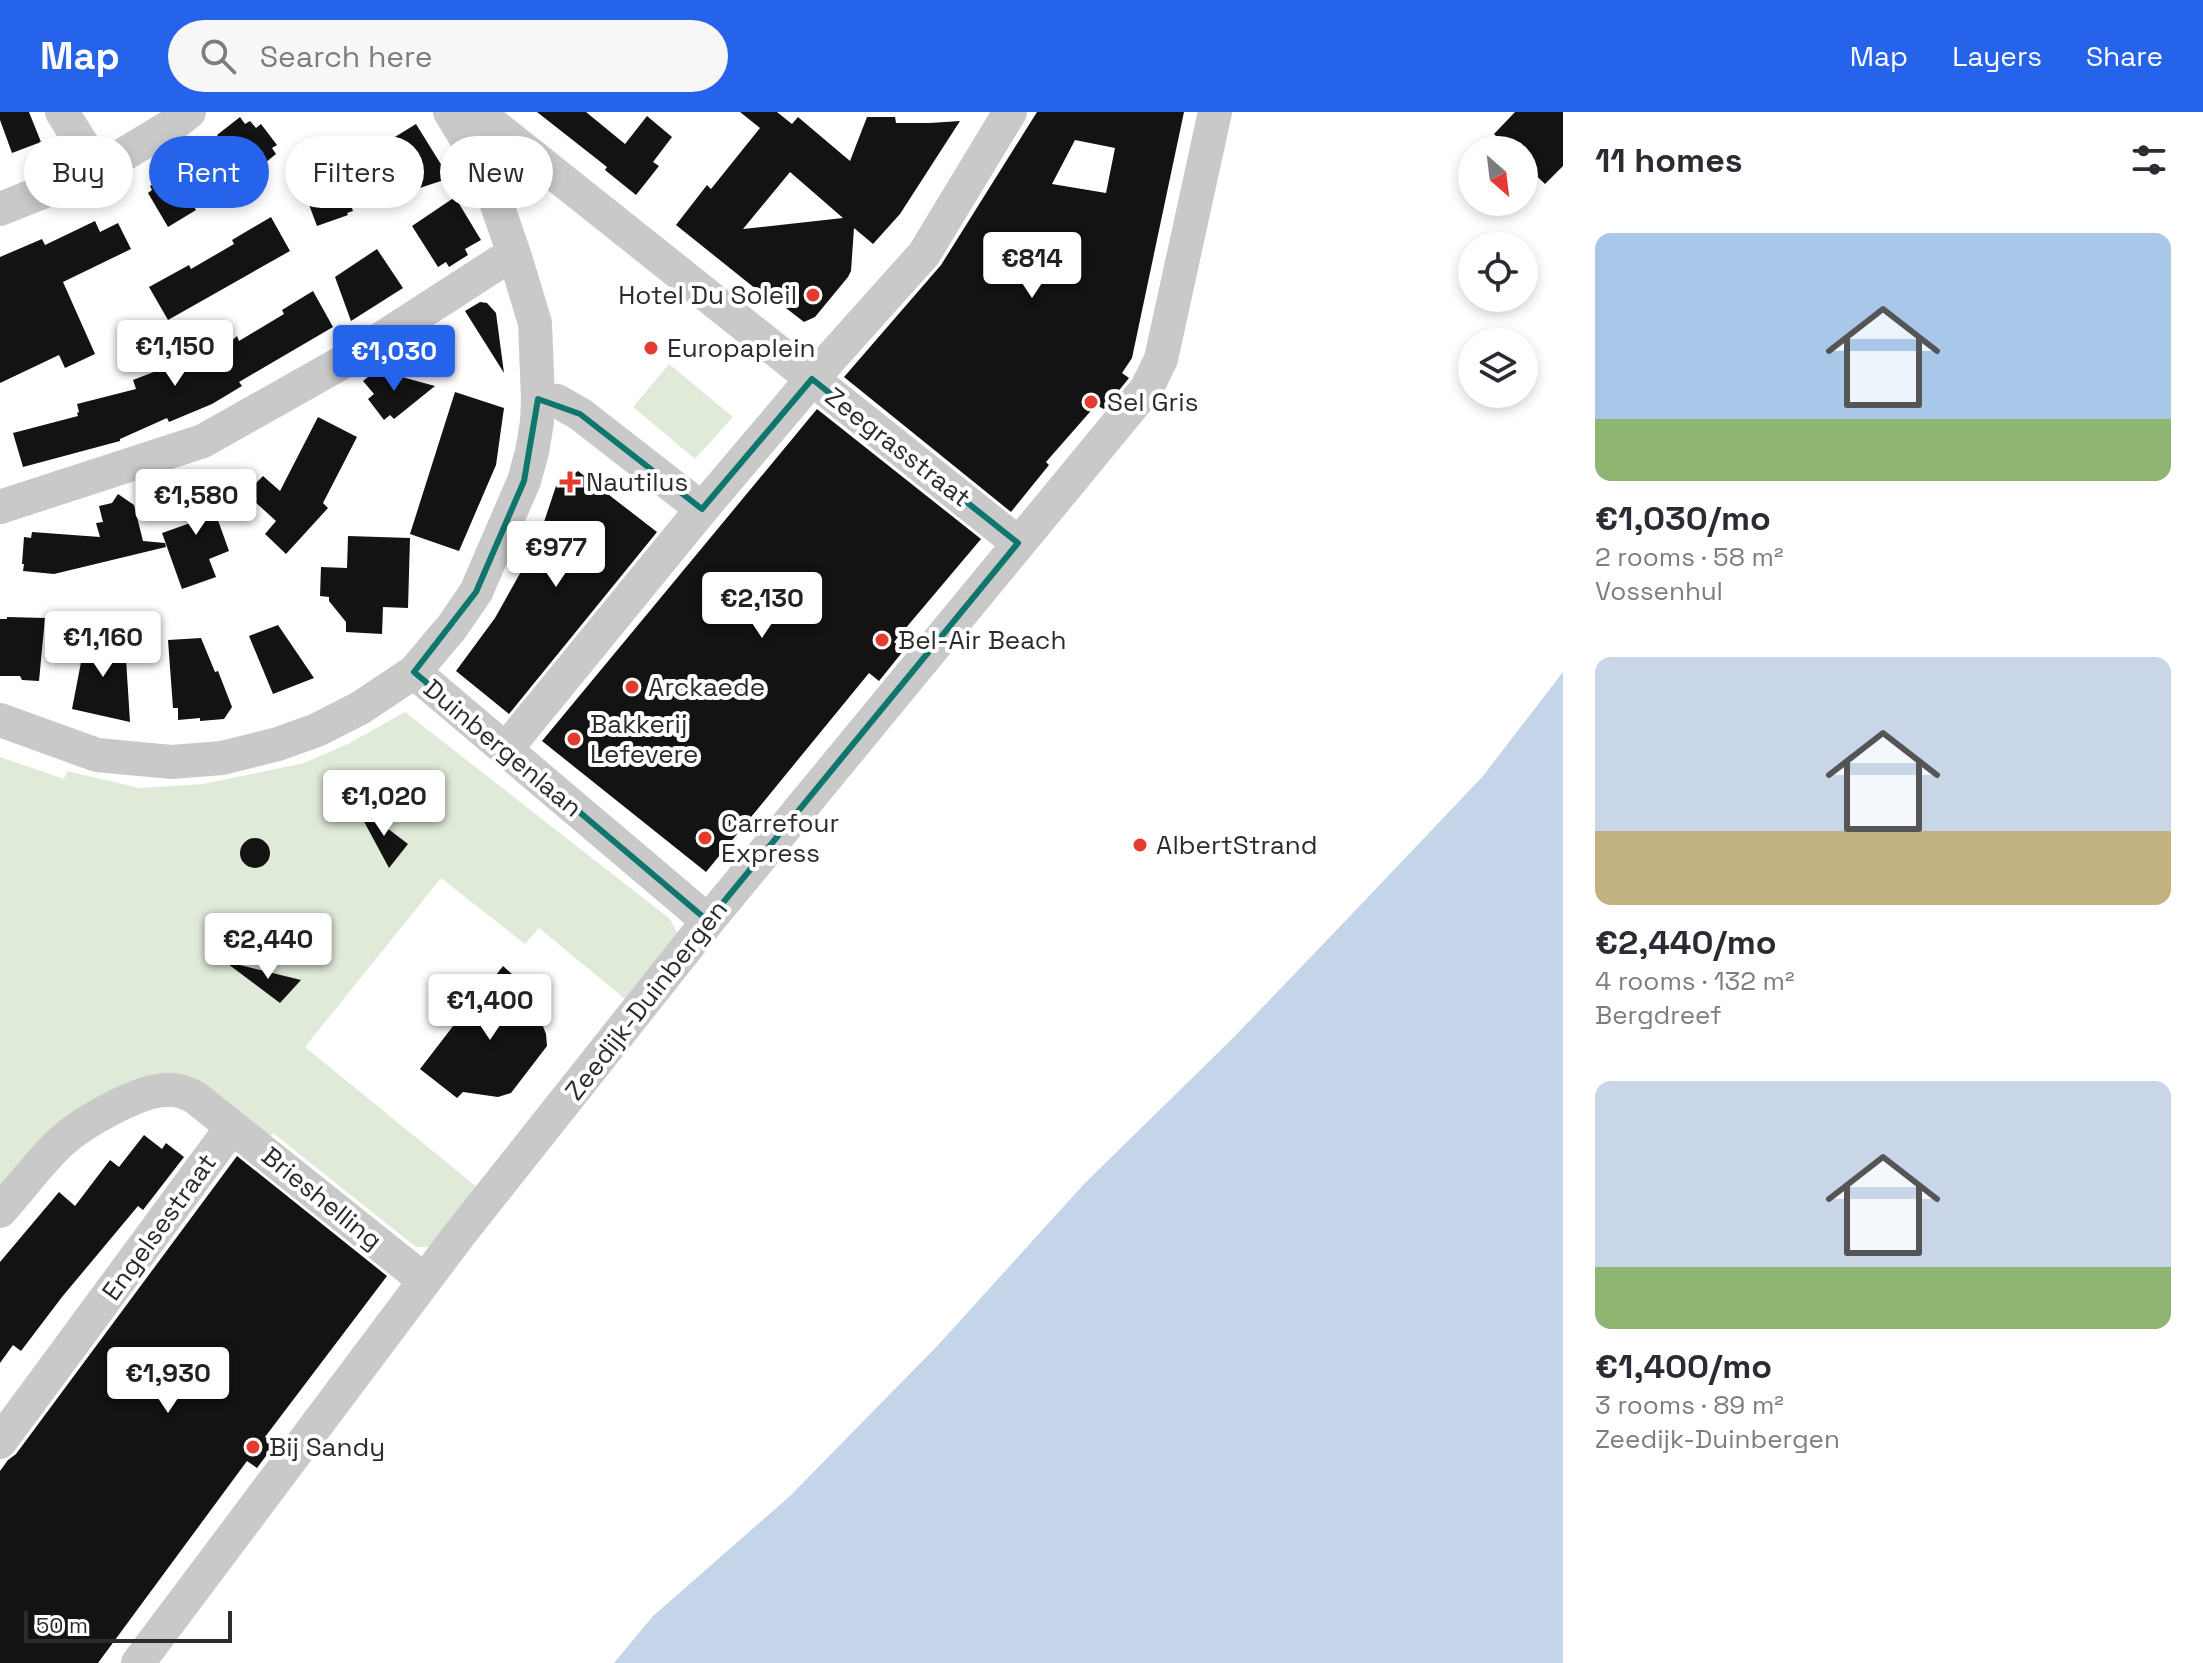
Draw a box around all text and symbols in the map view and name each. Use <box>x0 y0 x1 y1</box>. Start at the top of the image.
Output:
search box <box>168 20 728 92</box>
text: Map <box>40 32 120 80</box>
icon: search <box>196 34 240 78</box>
text: Search here <box>260 37 433 76</box>
text: Map <box>1850 38 1908 74</box>
text: Layers <box>1952 38 2042 74</box>
text: Share <box>2086 38 2163 74</box>
chip: Buy <box>24 136 133 208</box>
chip: Rent <box>149 136 269 208</box>
chip: Filters <box>285 136 424 208</box>
chip: New <box>440 136 553 208</box>
north arrow <box>1458 136 1538 216</box>
map controls <box>1458 136 1538 408</box>
icon: filters <box>2127 138 2171 182</box>
text: 11 homes <box>1595 139 1743 182</box>
pin: €814 <box>985 232 1079 300</box>
button: locate <box>1458 232 1538 312</box>
text: €814 <box>1001 241 1063 275</box>
place label: Hotel Du Soleil <box>618 278 797 312</box>
icon: home <box>1811 285 1955 429</box>
marker: Hotel Du Soleil <box>804 286 822 304</box>
pin: €1,150 <box>110 320 240 388</box>
pin: €1,030 <box>329 325 459 393</box>
button: layers <box>1458 328 1538 408</box>
text: €1,150 <box>135 329 215 363</box>
place label: Europaplein <box>667 331 815 365</box>
text: €1,030 <box>351 334 437 368</box>
marker: Europaplein <box>642 339 660 357</box>
street label: Zeegrasstraat <box>818 379 978 515</box>
place label: Sel Gris <box>1107 385 1198 419</box>
marker: Sel Gris <box>1082 393 1100 411</box>
place label: Nautilus <box>586 465 688 499</box>
pin: €1,580 <box>131 469 261 537</box>
marker: Nautilus <box>561 473 579 491</box>
text: €1,580 <box>153 478 239 512</box>
text: €1,030/mo <box>1595 497 1771 540</box>
pin: €977 <box>509 521 603 589</box>
text: €977 <box>525 530 587 564</box>
text: 2 rooms · 58 m² <box>1595 540 1783 574</box>
pin: €2,130 <box>697 572 827 640</box>
text: Vossenhul <box>1595 574 1723 608</box>
text: €2,130 <box>720 581 804 615</box>
pin: €1,160 <box>38 611 168 679</box>
text: €1,160 <box>63 620 143 654</box>
place label: Bel-Air Beach <box>898 623 1066 657</box>
marker: Bel-Air Beach <box>873 631 891 649</box>
place label: Arckaede <box>648 670 765 704</box>
street label: Duinbergenlaan <box>417 672 589 824</box>
marker: Arckaede <box>623 678 641 696</box>
place label: Bakkerij Lefevere <box>590 707 698 771</box>
icon: home <box>1811 709 1955 853</box>
marker: Bakkerij Lefevere <box>565 730 583 748</box>
pin: €1,020 <box>319 770 449 838</box>
text: €1,020 <box>341 779 427 813</box>
place label: Carrefour Express <box>721 806 839 870</box>
place label: AlbertStrand <box>1156 828 1318 862</box>
marker: Carrefour Express <box>696 829 714 847</box>
marker: AlbertStrand <box>1131 836 1149 854</box>
street label: Zeedijk-Duinbergen <box>557 893 735 1107</box>
pin: €2,440 <box>203 913 333 981</box>
text: €2,440/mo <box>1595 921 1777 964</box>
text: €2,440 <box>223 922 313 956</box>
text: 4 rooms · 132 m² <box>1595 964 1795 998</box>
pin: €1,400 <box>425 974 555 1042</box>
text: €1,400 <box>446 983 534 1017</box>
text: Bergdreef <box>1595 998 1721 1032</box>
icon: home <box>1811 1133 1955 1277</box>
street label: Brieshelling <box>255 1139 389 1257</box>
street label: Engelsestraat <box>94 1147 224 1307</box>
text: €1,400/mo <box>1595 1345 1772 1388</box>
pin: €1,930 <box>103 1347 233 1415</box>
text: €1,930 <box>125 1356 211 1390</box>
text: 3 rooms · 89 m² <box>1595 1388 1784 1422</box>
text: Zeedijk-Duinbergen <box>1595 1422 1840 1456</box>
place label: Bij Sandy <box>269 1430 385 1464</box>
marker: Bij Sandy <box>244 1438 262 1456</box>
scale bar <box>24 1607 232 1643</box>
text: 50 m <box>36 1611 88 1639</box>

